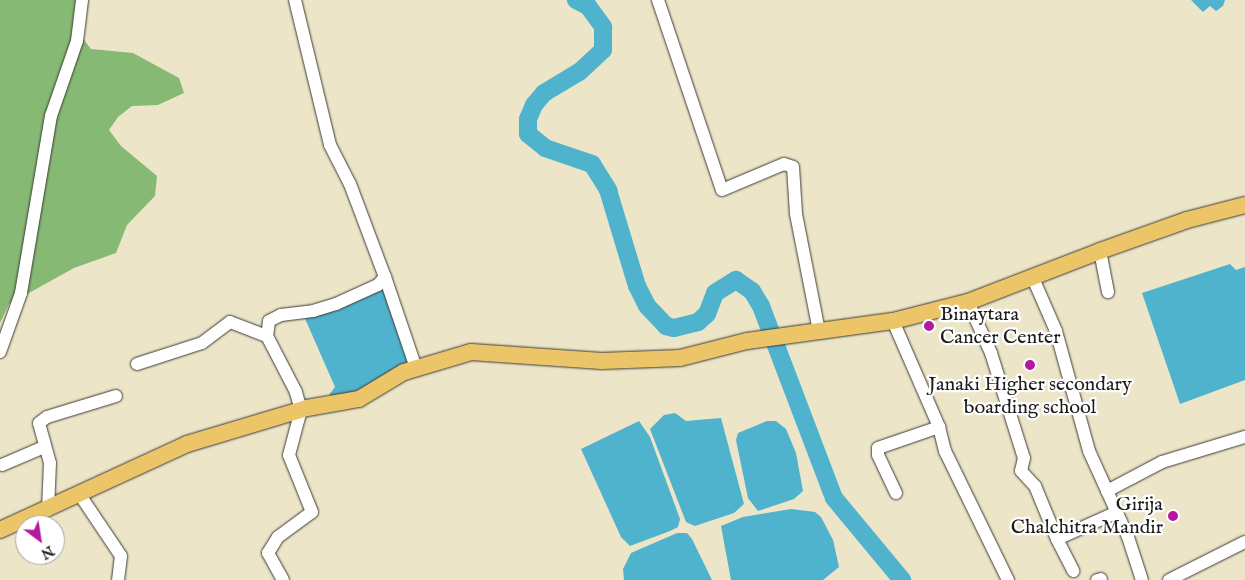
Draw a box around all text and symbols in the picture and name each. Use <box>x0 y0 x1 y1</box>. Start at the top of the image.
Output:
place label: Binaytara Cancer Center <box>940 302 1061 349</box>
marker: Binaytara Cancer Center <box>922 319 936 333</box>
marker: Janaki Higher secondary boarding school <box>1024 359 1036 371</box>
place label: Janaki Higher secondary boarding school <box>928 373 1132 420</box>
place label: Girija Chalchitra Mandir <box>1011 492 1163 539</box>
marker: Girija Chalchitra Mandir <box>1167 510 1179 522</box>
north arrow <box>15 515 65 565</box>
text: N <box>37 541 57 563</box>

